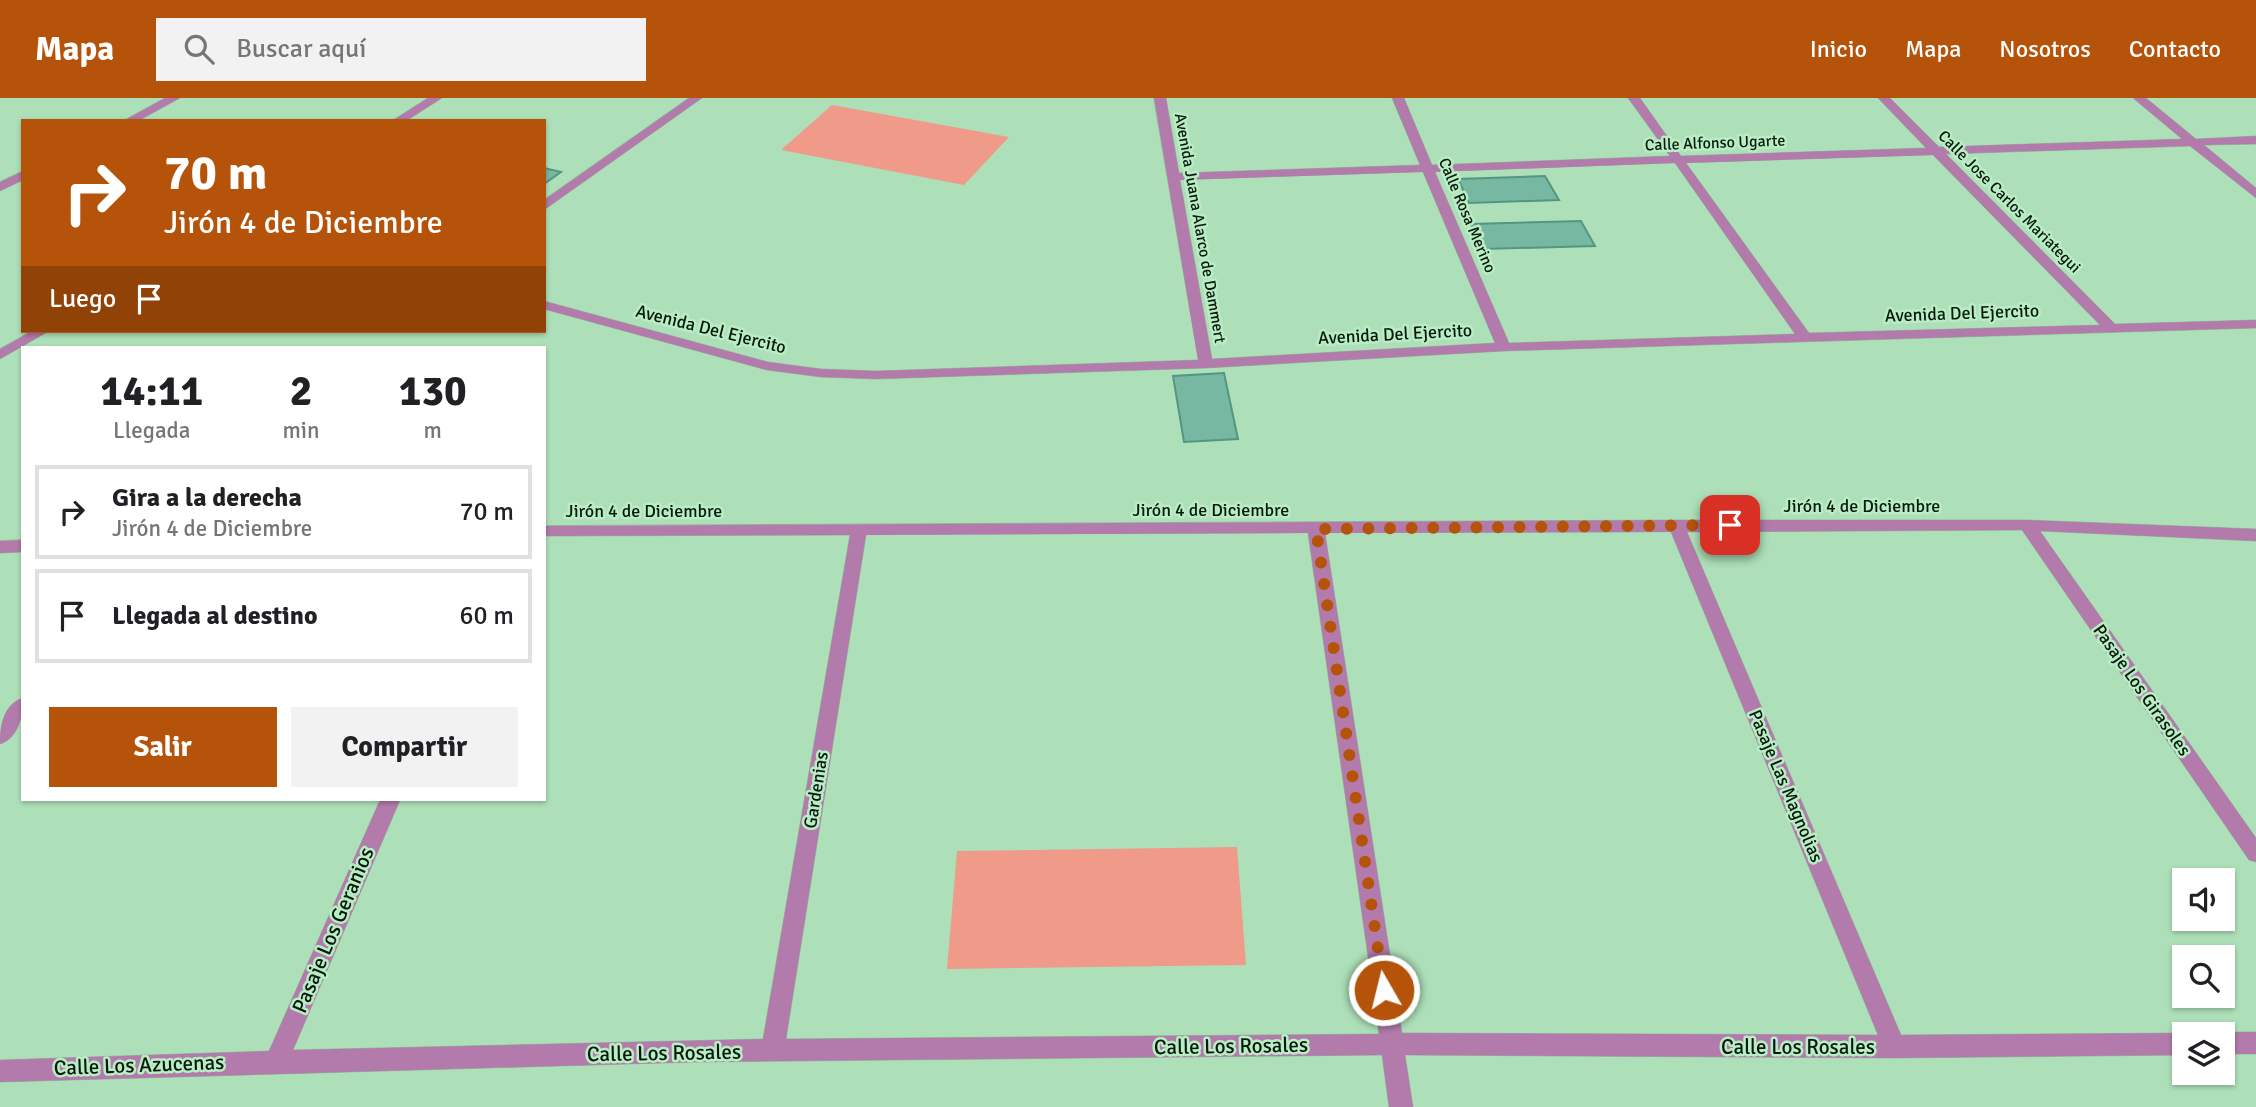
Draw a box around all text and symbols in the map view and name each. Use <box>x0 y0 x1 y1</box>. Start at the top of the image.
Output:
search box <box>156 18 646 81</box>
text: Mapa <box>35 29 114 70</box>
icon: search <box>180 30 218 68</box>
text: Buscar aquí <box>236 33 366 65</box>
text: Inicio <box>1810 34 1867 64</box>
text: Mapa <box>1905 34 1961 64</box>
text: Nosotros <box>1999 34 2091 64</box>
text: Contacto <box>2129 34 2221 64</box>
street label: Avenida Juana Alarco de Dammert <box>1170 112 1230 345</box>
street label: Calle Jose Carlos Mariategui <box>1934 126 2085 277</box>
street label: Calle Alfonso Ugarte <box>1644 131 1786 155</box>
text: 70 m <box>164 143 267 203</box>
icon: right <box>49 147 140 238</box>
street label: Calle Rosa Merino <box>1434 155 1500 276</box>
text: Jirón 4 de Diciembre <box>164 203 443 242</box>
icon: arrive <box>130 280 168 318</box>
text: Luego <box>49 283 116 315</box>
street label: Avenida Del Ejercito <box>1884 299 2040 327</box>
street label: Avenida Del Ejercito <box>633 300 789 358</box>
street label: Avenida Del Ejercito <box>1317 319 1473 349</box>
text: 14:11 <box>100 366 203 417</box>
text: 2 <box>290 366 312 417</box>
text: 130 <box>399 366 467 417</box>
text: Llegada <box>113 416 190 445</box>
text: min <box>282 416 320 445</box>
text: m <box>424 416 442 445</box>
text: Gira a la derecha <box>112 482 302 514</box>
icon: right <box>53 493 91 531</box>
pin <box>1700 495 1760 555</box>
street label: Jirón 4 de Diciembre <box>1784 495 1940 517</box>
text: 70 m <box>459 496 514 528</box>
street label: Jirón 4 de Diciembre <box>1133 499 1289 521</box>
street label: Jirón 4 de Diciembre <box>566 500 722 522</box>
icon: arrive <box>1711 506 1749 544</box>
text: Jirón 4 de Diciembre <box>112 514 312 543</box>
icon: arrive <box>53 597 91 635</box>
text: Llegada al destino <box>112 600 318 632</box>
text: 60 m <box>459 600 514 632</box>
street label: Pasaje Los Girasoles <box>2088 620 2196 760</box>
street label: Pasaje Las Magnolias <box>1744 706 1828 866</box>
button: Salir <box>49 707 277 787</box>
button: Compartir <box>291 707 518 787</box>
street label: Gardenias <box>799 750 833 830</box>
street label: Pasaje Los Geranios <box>286 843 380 1017</box>
map controls <box>2172 868 2235 1085</box>
button: sound <box>2172 868 2235 931</box>
button: search <box>2172 945 2235 1008</box>
position arrow <box>1347 953 1421 1027</box>
button: layers <box>2172 1022 2235 1085</box>
street label: Calle Los Rosales <box>1154 1032 1308 1060</box>
street label: Calle Los Rosales <box>1721 1034 1875 1060</box>
street label: Calle Los Rosales <box>587 1039 741 1067</box>
street label: Calle Los Azucenas <box>53 1049 225 1081</box>

